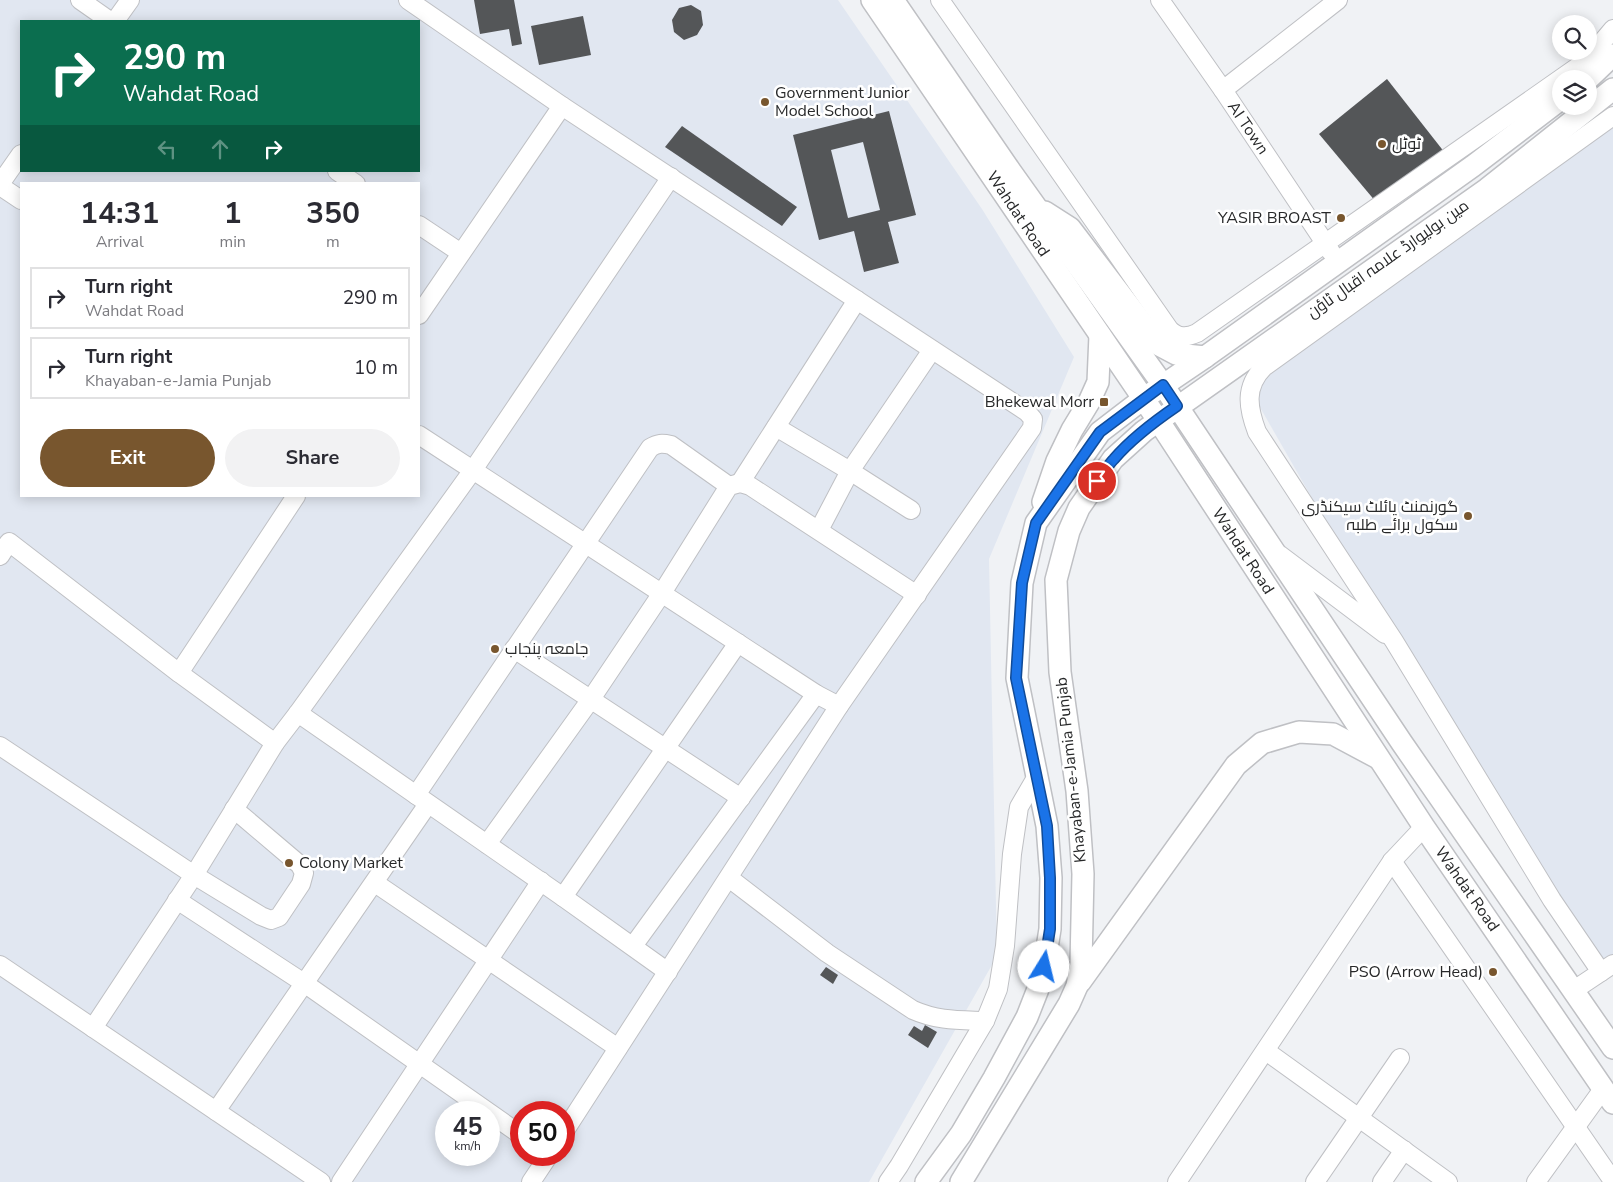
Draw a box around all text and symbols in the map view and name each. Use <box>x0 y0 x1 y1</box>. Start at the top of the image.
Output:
map controls <box>1552 15 1597 115</box>
button: search <box>1552 15 1597 60</box>
text: 290 m <box>123 34 226 81</box>
icon: right <box>40 40 105 105</box>
button: layers <box>1552 70 1597 115</box>
text: Wahdat Road <box>123 79 259 109</box>
place label: Government Junior Model School <box>775 82 910 122</box>
marker: Government Junior Model School <box>759 96 771 108</box>
street label: AI Town <box>1222 97 1274 159</box>
place label: ٹوٹل <box>1392 133 1422 155</box>
icon: left <box>153 135 181 163</box>
icon: ahead <box>206 135 234 163</box>
icon: right <box>259 135 287 163</box>
marker: ٹوٹل <box>1376 138 1388 150</box>
street label: Wahdat Road <box>981 167 1055 261</box>
text: 14:31 <box>80 193 159 234</box>
text: 1 <box>224 193 242 234</box>
text: 350 <box>306 193 360 234</box>
street label: مین بولیوارڈ علامہ اقبال ٹاؤن <box>1303 195 1473 323</box>
place label: YASIR BROAST <box>1217 207 1331 229</box>
marker: YASIR BROAST <box>1335 212 1347 224</box>
text: Arrival <box>96 231 144 253</box>
text: min <box>219 231 246 253</box>
text: m <box>326 231 340 253</box>
text: Turn right <box>85 274 172 300</box>
icon: right <box>42 284 70 312</box>
text: 290 m <box>343 285 398 311</box>
text: Wahdat Road <box>85 300 184 322</box>
text: Turn right <box>85 344 172 370</box>
icon: right <box>42 354 70 382</box>
text: 10 m <box>354 355 398 381</box>
text: Khayaban-e-Jamia Punjab <box>85 370 271 392</box>
place label: Bhekewal Morr <box>985 391 1094 413</box>
marker: Bhekewal Morr <box>1098 396 1110 408</box>
button: Exit <box>40 429 215 487</box>
button: Share <box>225 429 400 487</box>
pin <box>1076 460 1118 502</box>
icon: arrive <box>1083 467 1111 495</box>
place label: گورنمنٹ پائلٹ سیکنڈری سکول برائے طلبہ <box>1301 496 1458 536</box>
street label: Wahdat Road <box>1207 503 1279 599</box>
marker: گورنمنٹ پائلٹ سیکنڈری سکول برائے طلبہ <box>1462 510 1474 522</box>
place label: جامعہ پنجاب <box>505 638 588 660</box>
marker: جامعہ پنجاب <box>489 643 501 655</box>
street label: Khayaban-e-Jamia Punjab <box>1050 676 1092 864</box>
street label: Wahdat Road <box>1430 842 1504 936</box>
place label: Colony Market <box>299 852 403 874</box>
marker: Colony Market <box>283 857 295 869</box>
position arrow <box>1017 940 1069 992</box>
place label: PSO (Arrow Head) <box>1349 961 1483 983</box>
marker: PSO (Arrow Head) <box>1487 966 1499 978</box>
speed limit sign: 50 <box>510 1101 575 1166</box>
text: 45 <box>452 1110 483 1144</box>
text: km/h <box>454 1138 481 1154</box>

